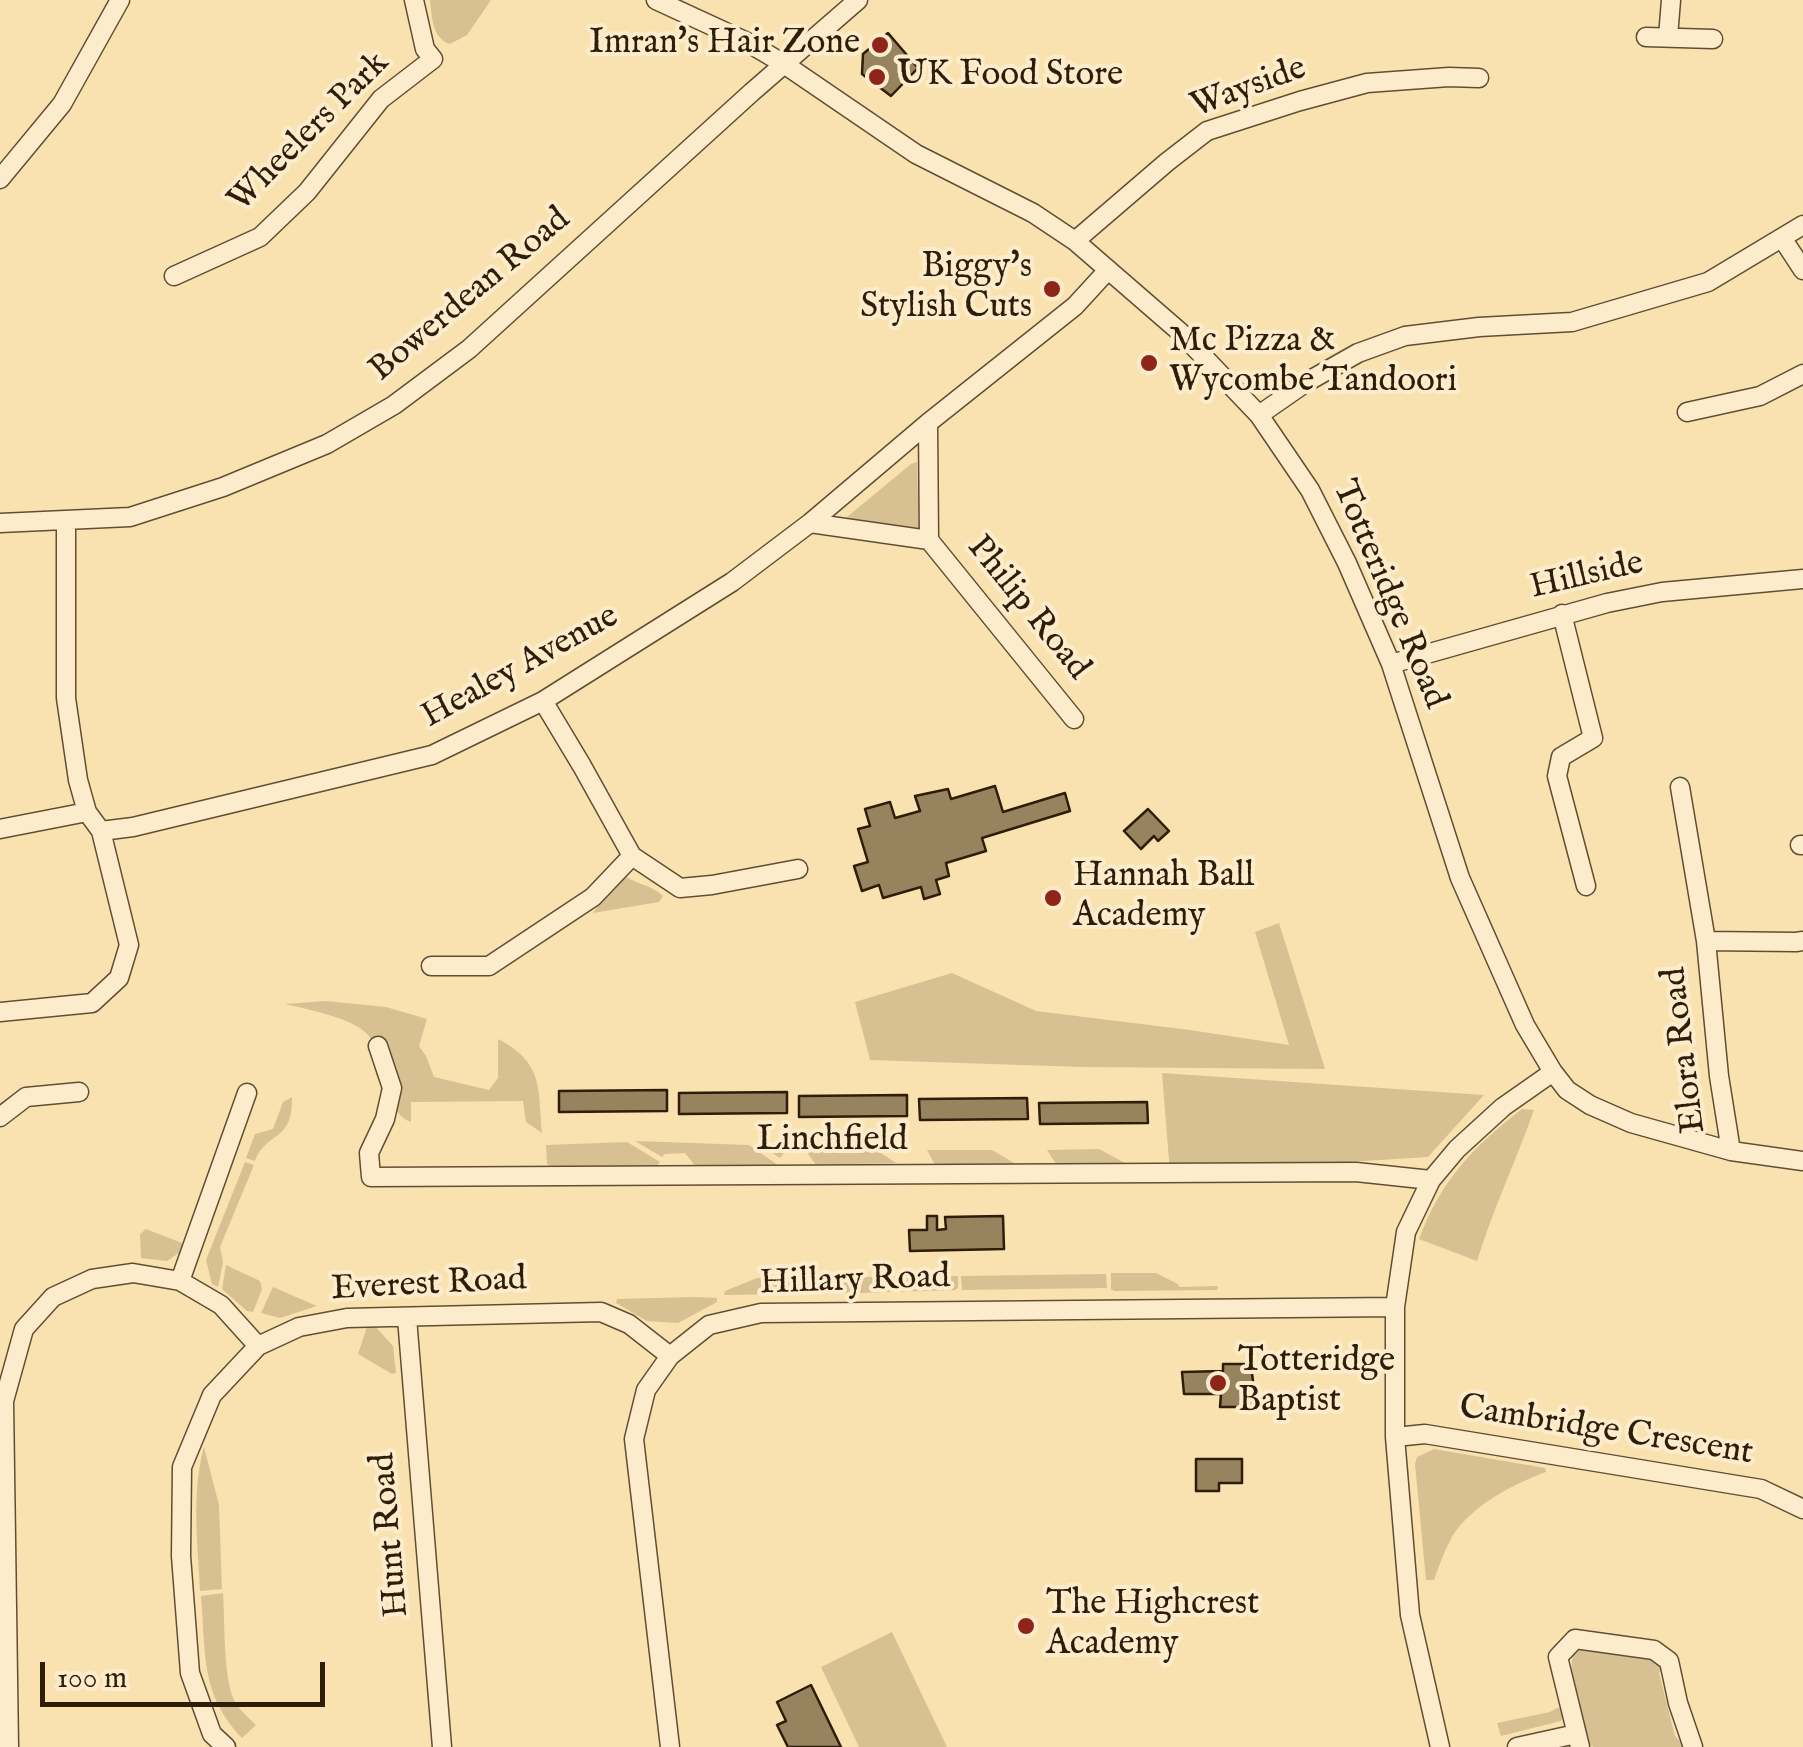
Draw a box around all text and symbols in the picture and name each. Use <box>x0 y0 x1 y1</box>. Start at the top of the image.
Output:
place label: Imran's Hair Zone <box>589 24 860 66</box>
marker: Imran's Hair Zone <box>869 34 891 56</box>
street label: Wheelers Park <box>221 44 399 222</box>
street label: Wayside <box>1186 49 1312 129</box>
place label: UK Food Store <box>897 56 1123 98</box>
marker: UK Food Store <box>866 66 888 88</box>
street label: Bowerdean Road <box>362 200 580 392</box>
place label: Biggy's Stylish Cuts <box>860 248 1032 330</box>
marker: Biggy's Stylish Cuts <box>1041 278 1063 300</box>
place label: Mc Pizza & Wycombe Tandoori <box>1169 322 1457 404</box>
marker: Mc Pizza & Wycombe Tandoori <box>1138 352 1160 374</box>
street label: Totteridge Road <box>1321 475 1455 715</box>
street label: Philip Road <box>956 529 1098 689</box>
street label: Hillside <box>1526 544 1648 610</box>
street label: Healey Avenue <box>415 597 627 739</box>
place label: Hannah Ball Academy <box>1073 857 1254 939</box>
marker: Hannah Ball Academy <box>1042 887 1064 909</box>
street label: Elora Road <box>1655 965 1717 1135</box>
street label: Linchfield <box>756 1121 908 1163</box>
street label: Hillary Road <box>759 1258 951 1306</box>
street label: Everest Road <box>330 1260 528 1312</box>
place label: Totteridge Baptist <box>1238 1342 1395 1424</box>
marker: Totteridge Baptist <box>1207 1372 1229 1394</box>
street label: Cambridge Crescent <box>1456 1388 1756 1476</box>
street label: Hunt Road <box>364 1451 420 1619</box>
place label: The Highcrest Academy <box>1046 1585 1259 1667</box>
marker: The Highcrest Academy <box>1015 1615 1037 1637</box>
scale bar <box>45 1642 330 1704</box>
text: 100 m <box>57 1660 127 1698</box>

